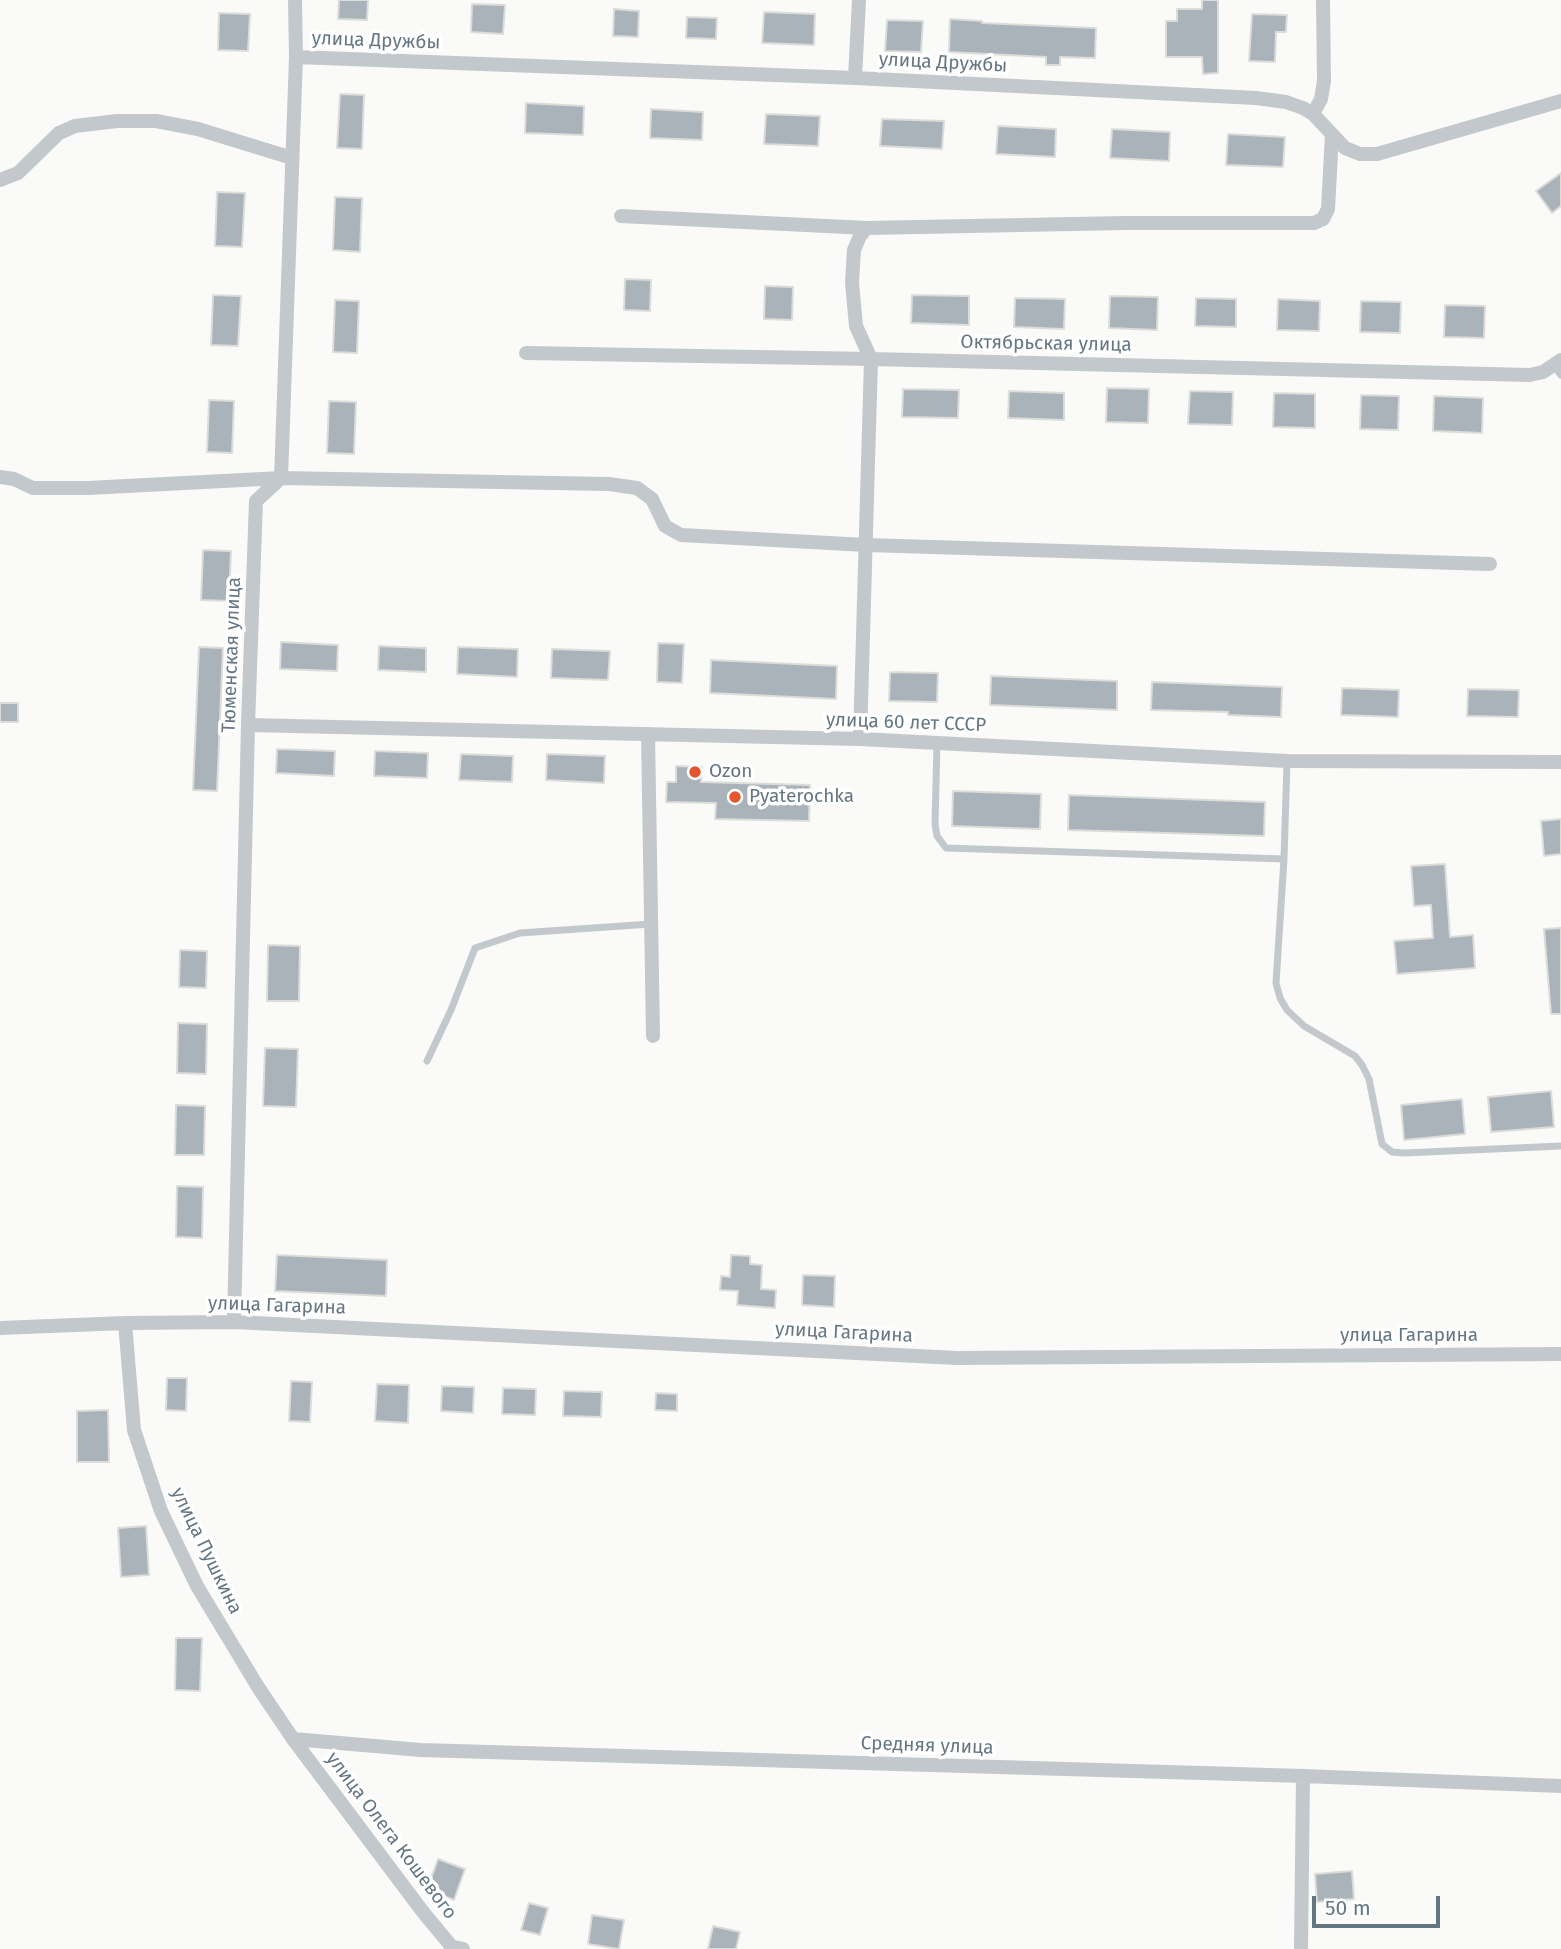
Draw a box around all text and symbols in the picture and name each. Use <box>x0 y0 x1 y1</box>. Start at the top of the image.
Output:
street label: улица Дружбы <box>311 27 441 55</box>
street label: улица Дружбы <box>878 48 1008 78</box>
street label: Октябрьская улица <box>960 331 1132 357</box>
street label: Тюменская улица <box>218 577 246 733</box>
street label: улица 60 лет СССР <box>825 709 987 737</box>
place label: Ozon <box>709 761 752 783</box>
marker: Ozon <box>687 764 703 780</box>
place label: Pyaterochka <box>749 786 854 808</box>
marker: Pyaterochka <box>727 789 743 805</box>
street label: улица Гагарина <box>208 1292 346 1320</box>
street label: улица Гагарина <box>774 1318 914 1348</box>
street label: улица Гагарина <box>1340 1325 1478 1347</box>
street label: улица Пушкина <box>165 1484 247 1618</box>
street label: Средняя улица <box>860 1732 994 1760</box>
street label: улица Олега Кошевого <box>321 1748 461 1924</box>
scale bar <box>1316 1882 1444 1926</box>
text: 50 m <box>1325 1895 1371 1921</box>

